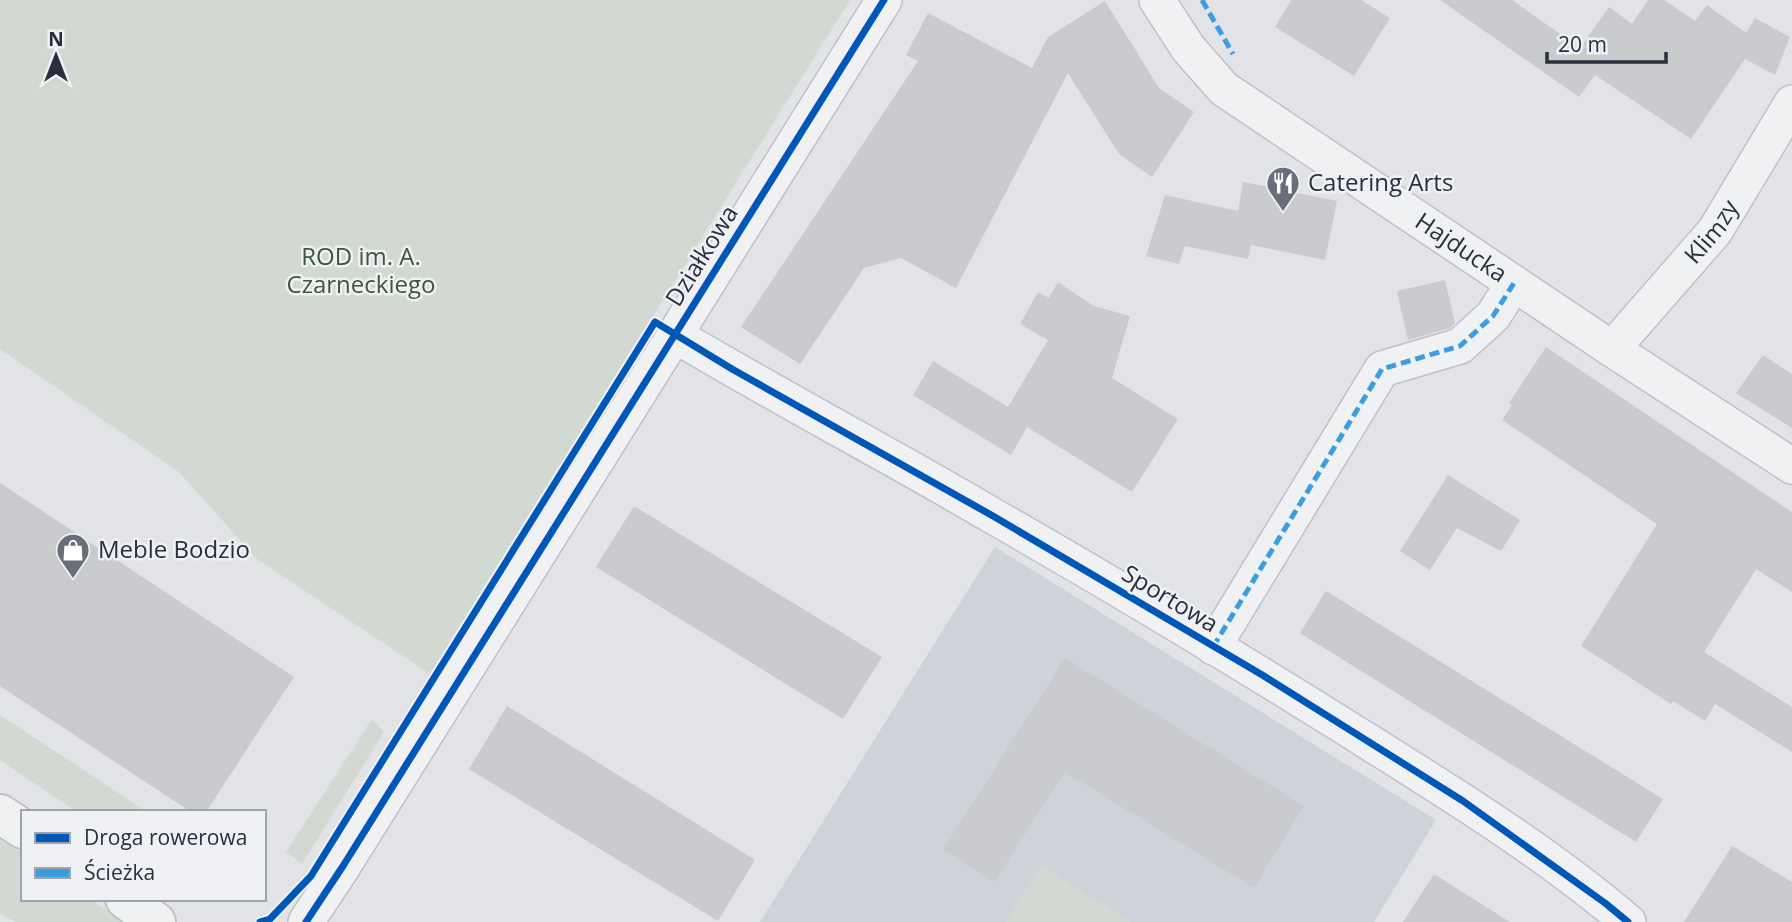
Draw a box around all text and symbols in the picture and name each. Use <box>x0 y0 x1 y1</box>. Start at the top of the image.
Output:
north arrow <box>21 21 91 91</box>
scale bar <box>1547 21 1666 65</box>
text: N <box>48 26 64 52</box>
text: 20 m <box>1558 30 1607 58</box>
restaurant icon: Catering Arts <box>1264 164 1302 213</box>
place label: Catering Arts <box>1308 165 1453 198</box>
street label: Klimzy <box>1676 192 1746 270</box>
street label: Działkowa <box>657 199 745 312</box>
street label: Hajducka <box>1409 204 1514 289</box>
park label: ROD im. A. Czarneckiego <box>287 239 435 300</box>
shop icon: Meble Bodzio <box>54 531 92 580</box>
place label: Meble Bodzio <box>98 532 250 565</box>
street label: Sportowa <box>1116 556 1225 639</box>
legend <box>21 810 266 901</box>
text: Droga rowerowa <box>84 823 247 851</box>
text: Ścieżka <box>84 858 155 886</box>

